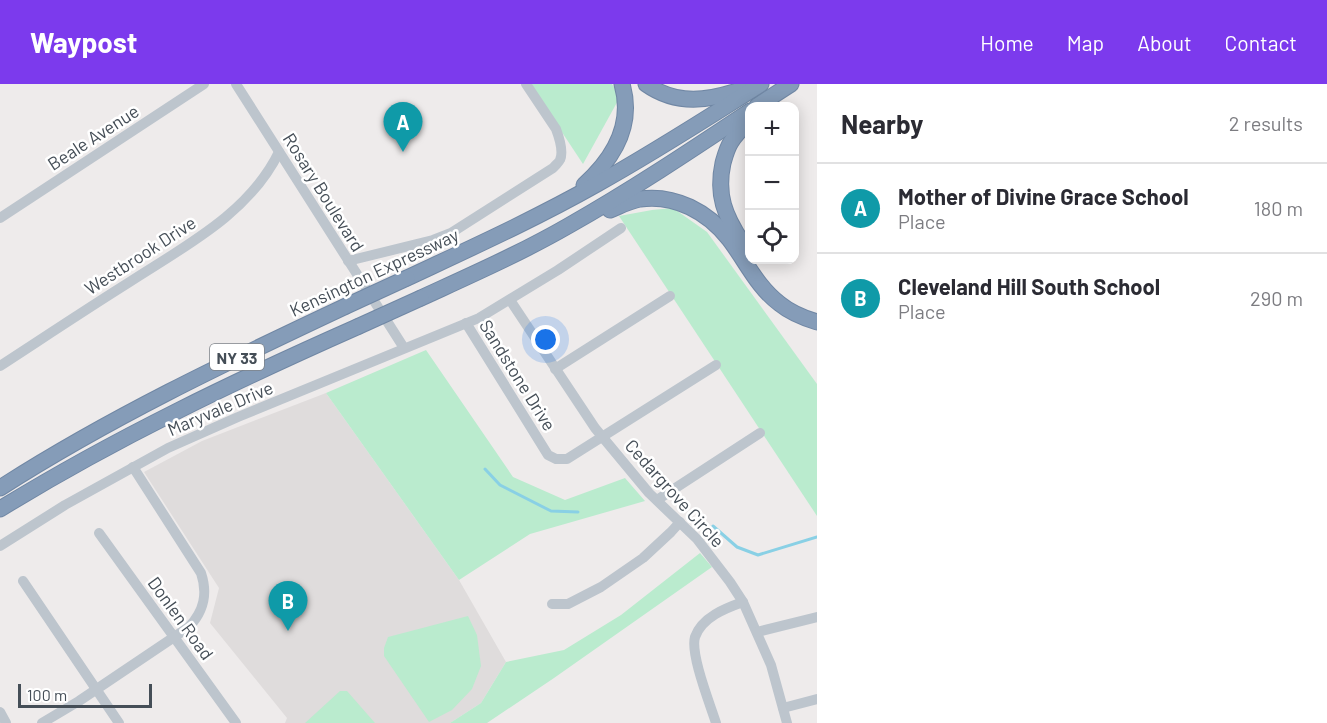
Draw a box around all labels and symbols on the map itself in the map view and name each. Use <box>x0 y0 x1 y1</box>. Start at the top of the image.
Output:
street label: Beale Avenue <box>43 99 143 175</box>
pin: A <box>384 103 422 152</box>
street label: Rosary Boulevard <box>279 129 369 255</box>
street label: Westbrook Drive <box>80 211 200 299</box>
street label: Kensington Expressway <box>286 223 462 321</box>
street label: Sandstone Drive <box>475 315 561 435</box>
your location <box>531 325 560 354</box>
road number: NY 33 <box>210 344 264 370</box>
street label: Maryvale Drive <box>164 376 276 440</box>
street label: Cedargrove Circle <box>621 434 729 552</box>
street label: Donlen Road <box>143 572 219 664</box>
pin: B <box>268 582 308 631</box>
scale bar <box>18 681 152 708</box>

